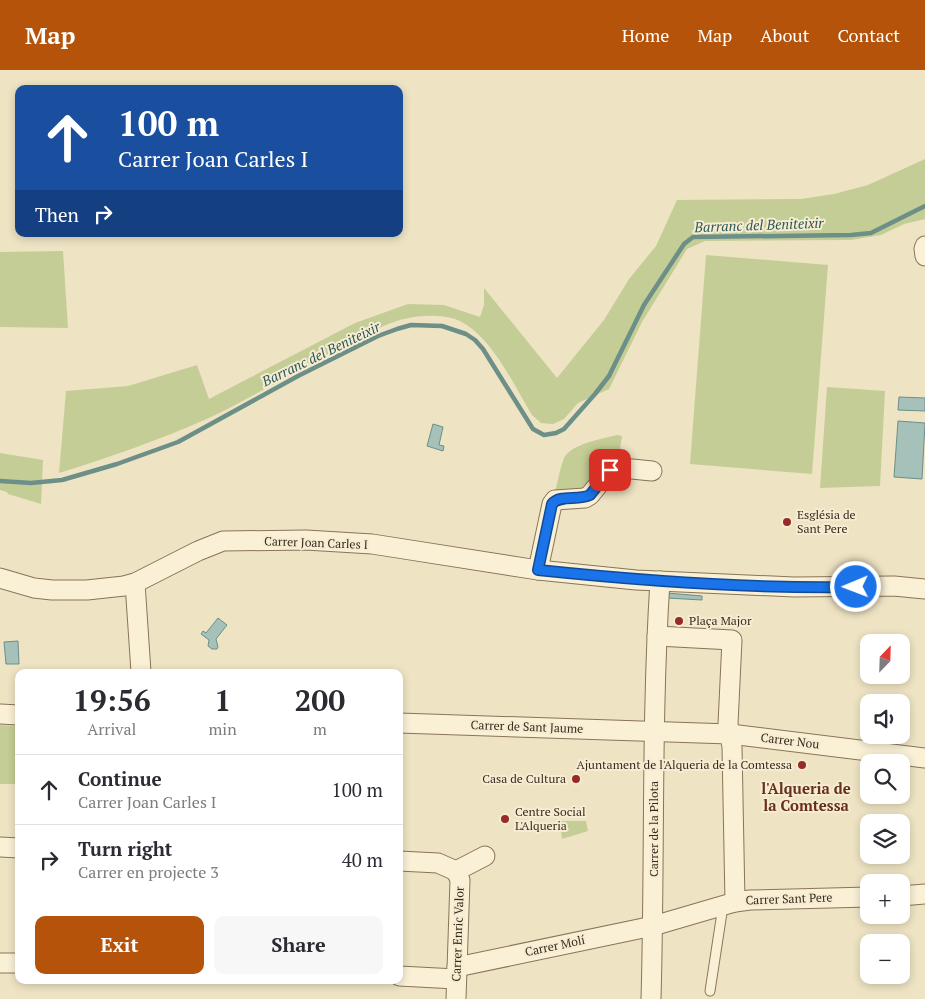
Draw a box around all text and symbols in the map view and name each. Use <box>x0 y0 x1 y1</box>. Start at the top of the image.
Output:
text: Map <box>25 19 75 51</box>
text: Home <box>622 23 669 47</box>
text: Map <box>697 23 732 47</box>
text: About <box>760 23 809 47</box>
text: Contact <box>837 23 900 47</box>
text: 100 m <box>118 100 219 146</box>
icon: ahead <box>35 105 100 170</box>
text: Carrer Joan Carles I <box>118 144 308 173</box>
icon: right <box>89 200 117 228</box>
text: Then <box>35 202 79 227</box>
water label: Barranc del Beniteixir <box>693 213 825 236</box>
water label: Barranc del Beniteixir <box>258 316 384 391</box>
pin <box>589 449 631 491</box>
icon: arrive <box>596 456 624 484</box>
place label: Església de Sant Pere <box>797 507 856 536</box>
marker: Església de Sant Pere <box>781 516 793 528</box>
street label: Carrer Joan Carles I <box>264 533 368 552</box>
position arrow <box>829 560 881 612</box>
place label: Plaça Major <box>689 613 752 628</box>
marker: Plaça Major <box>673 615 685 627</box>
north arrow <box>860 634 910 684</box>
map controls <box>860 634 910 984</box>
text: 19:56 <box>73 680 151 720</box>
text: 1 <box>214 680 231 720</box>
text: 200 <box>294 680 345 720</box>
button: sound <box>860 694 910 744</box>
street label: Carrer de Sant Jaume <box>470 717 584 736</box>
text: Arrival <box>87 718 136 740</box>
text: min <box>209 718 237 740</box>
text: m <box>313 718 327 740</box>
street label: Carrer Nou <box>760 729 820 752</box>
button: search <box>860 754 910 804</box>
place label: Ajuntament de l'Alqueria de la Comtessa <box>576 757 792 772</box>
marker: Ajuntament de l'Alqueria de la Comtessa <box>796 759 808 771</box>
text: Continue <box>78 766 162 791</box>
place label: Casa de Cultura <box>482 771 566 786</box>
marker: Casa de Cultura <box>570 773 582 785</box>
icon: ahead <box>35 776 63 804</box>
text: 100 m <box>332 777 383 802</box>
district label: l'Alqueria de la Comtessa <box>761 778 851 815</box>
street label: Carrer de la Pilota <box>646 781 661 877</box>
text: Carrer Joan Carles I <box>78 791 216 813</box>
place label: Centre Social L'Alqueria <box>515 804 586 833</box>
marker: Centre Social L'Alqueria <box>499 813 511 825</box>
button: layers <box>860 814 910 864</box>
text: Turn right <box>78 836 172 861</box>
icon: right <box>35 846 63 874</box>
text: 40 m <box>342 847 383 872</box>
text: Carrer en projecte 3 <box>78 861 219 883</box>
button: + <box>860 874 910 924</box>
street label: Carrer Enric Valor <box>448 886 467 982</box>
street label: Carrer Sant Pere <box>745 889 833 908</box>
button: Exit <box>35 916 204 974</box>
button: Share <box>214 916 383 974</box>
street label: Carrer Molí <box>524 932 587 959</box>
button: − <box>860 934 910 984</box>

